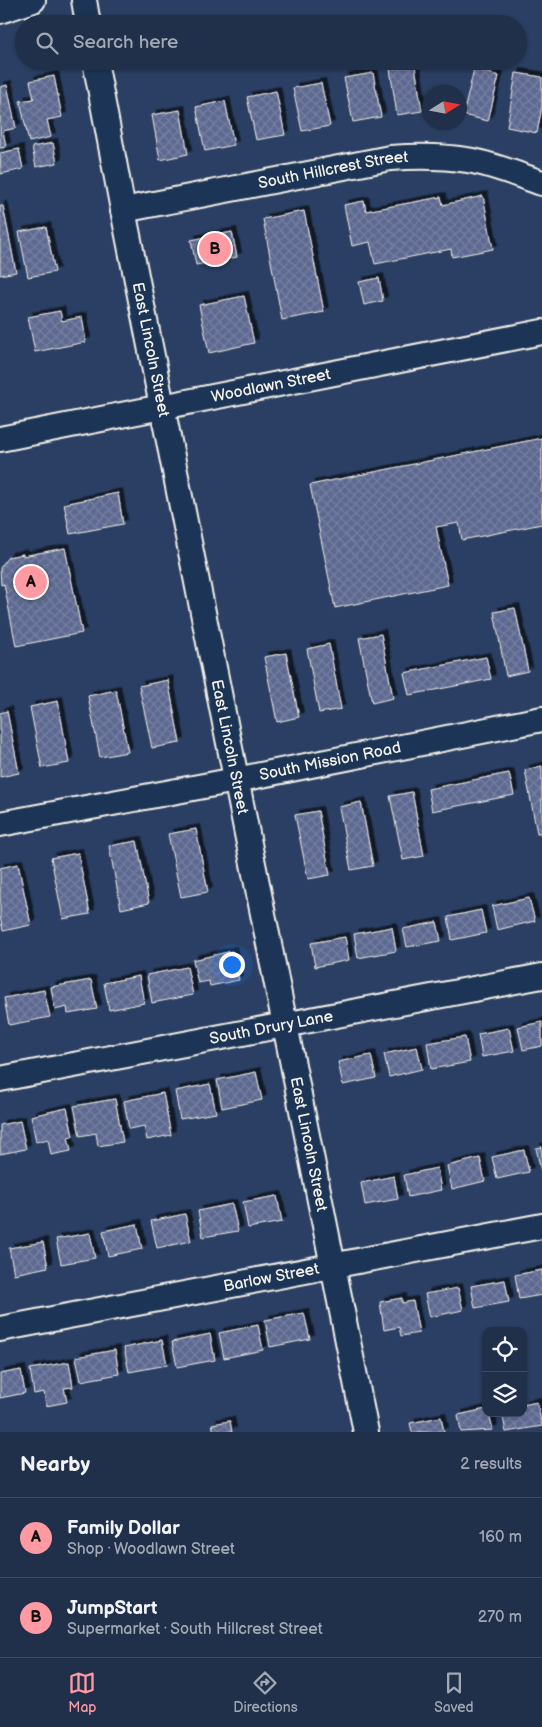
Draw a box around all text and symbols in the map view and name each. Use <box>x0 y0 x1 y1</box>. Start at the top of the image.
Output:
search box <box>15 15 527 70</box>
icon: search <box>33 29 61 57</box>
text: Search here <box>73 31 178 54</box>
north arrow <box>422 85 467 130</box>
street label: South Hillcrest Street <box>256 147 409 193</box>
pin: B <box>199 230 231 268</box>
street label: East Lincoln Street <box>128 281 173 419</box>
street label: Woodlawn Street <box>209 364 332 407</box>
pin: A <box>15 563 47 601</box>
street label: East Lincoln Street <box>207 678 252 816</box>
street label: South Mission Road <box>258 738 403 785</box>
your location <box>219 952 245 978</box>
street label: South Drury Lane <box>208 1006 335 1049</box>
street label: East Lincoln Street <box>286 1075 331 1213</box>
street label: Barlow Street <box>222 1259 321 1296</box>
map controls <box>482 1327 527 1417</box>
button: locate <box>482 1327 527 1372</box>
button: layers <box>482 1372 527 1417</box>
text: Nearby <box>20 1452 90 1477</box>
text: 2 results <box>460 1455 522 1474</box>
text: Family Dollar <box>67 1517 180 1540</box>
text: A <box>31 1528 41 1547</box>
text: 160 m <box>479 1528 522 1547</box>
text: Shop · Woodlawn Street <box>67 1540 235 1559</box>
text: JumpStart <box>67 1597 157 1620</box>
text: B <box>30 1608 42 1627</box>
text: 270 m <box>478 1608 522 1627</box>
text: Supermarket · South Hillcrest Street <box>67 1620 323 1639</box>
tab: Map <box>68 1669 97 1716</box>
tab: Directions <box>233 1669 298 1716</box>
tab: Saved <box>434 1669 474 1716</box>

